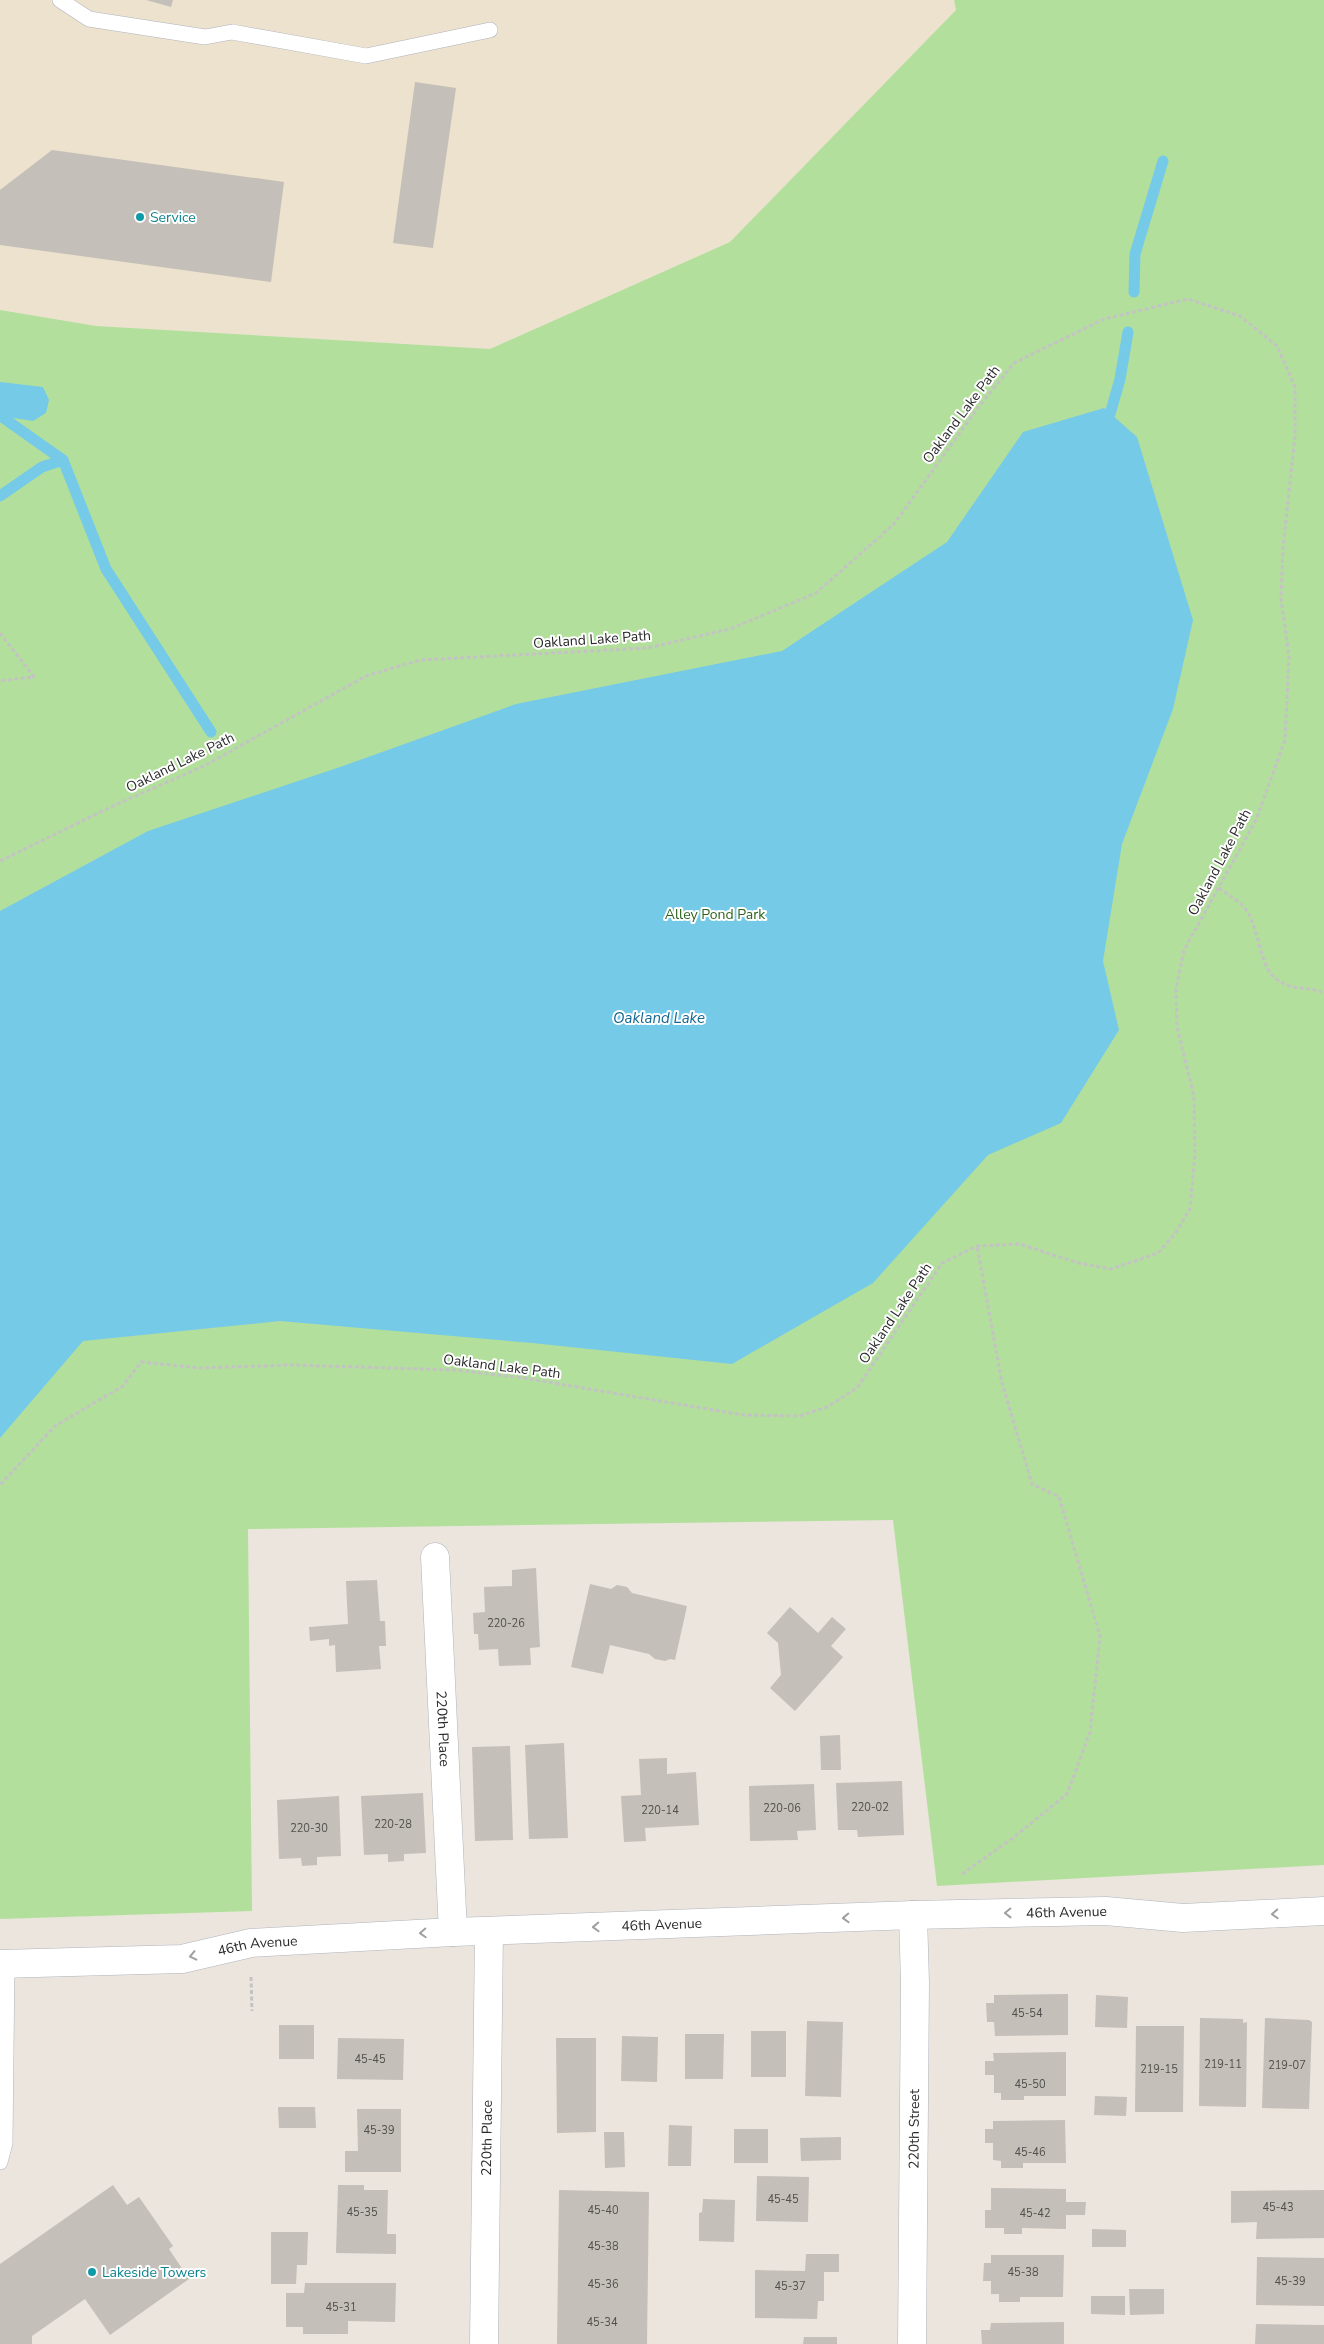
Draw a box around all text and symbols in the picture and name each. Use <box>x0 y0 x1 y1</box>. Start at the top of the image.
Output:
place label: Service <box>150 208 196 227</box>
marker: Service <box>134 211 146 223</box>
street label: Oakland Lake Path <box>918 361 1005 467</box>
street label: Oakland Lake Path <box>532 626 652 653</box>
street label: Oakland Lake Path <box>123 728 237 797</box>
street label: Oakland Lake Path <box>1183 806 1256 919</box>
park label: Alley Pond Park <box>665 905 766 924</box>
water label: Oakland Lake <box>613 1008 705 1028</box>
street label: Oakland Lake Path <box>855 1259 936 1368</box>
street label: Oakland Lake Path <box>442 1350 562 1383</box>
house number: 220-26 <box>487 1616 525 1631</box>
street label: 220th Place <box>431 1690 454 1767</box>
house number: 220-02 <box>851 1800 889 1815</box>
house number: 220-06 <box>763 1801 801 1816</box>
house number: 220-14 <box>641 1803 679 1818</box>
house number: 220-28 <box>374 1817 412 1832</box>
house number: 220-30 <box>290 1821 328 1836</box>
street label: 46th Avenue <box>1026 1902 1107 1923</box>
one-way arrow <box>1004 1908 1012 1919</box>
one-way arrow <box>1271 1908 1279 1919</box>
one-way arrow <box>842 1912 850 1923</box>
street label: 46th Avenue <box>621 1914 702 1936</box>
one-way arrow <box>592 1921 600 1932</box>
one-way arrow <box>419 1928 427 1939</box>
street label: 46th Avenue <box>215 1931 298 1961</box>
one-way arrow <box>188 1950 197 1961</box>
house number: 45-54 <box>1011 2006 1043 2021</box>
house number: 45-45 <box>354 2052 386 2067</box>
house number: 219-11 <box>1204 2057 1242 2072</box>
house number: 219-07 <box>1268 2058 1306 2073</box>
house number: 219-15 <box>1140 2062 1178 2077</box>
house number: 45-50 <box>1014 2077 1046 2092</box>
street label: 220th Street <box>904 2089 924 2169</box>
street label: 220th Place <box>477 2100 497 2176</box>
house number: 45-39 <box>363 2123 395 2138</box>
house number: 45-46 <box>1014 2145 1046 2160</box>
house number: 45-45 <box>767 2192 799 2207</box>
house number: 45-43 <box>1262 2200 1294 2215</box>
house number: 45-40 <box>587 2203 619 2218</box>
house number: 45-35 <box>346 2205 378 2220</box>
house number: 45-42 <box>1019 2206 1051 2221</box>
house number: 45-38 <box>587 2239 619 2254</box>
place label: Lakeside Towers <box>102 2263 207 2282</box>
house number: 45-38 <box>1007 2265 1039 2280</box>
marker: Lakeside Towers <box>86 2266 98 2278</box>
house number: 45-39 <box>1274 2274 1306 2289</box>
house number: 45-36 <box>587 2277 619 2292</box>
house number: 45-37 <box>774 2279 806 2294</box>
house number: 45-31 <box>325 2300 357 2315</box>
house number: 45-34 <box>586 2315 618 2330</box>

